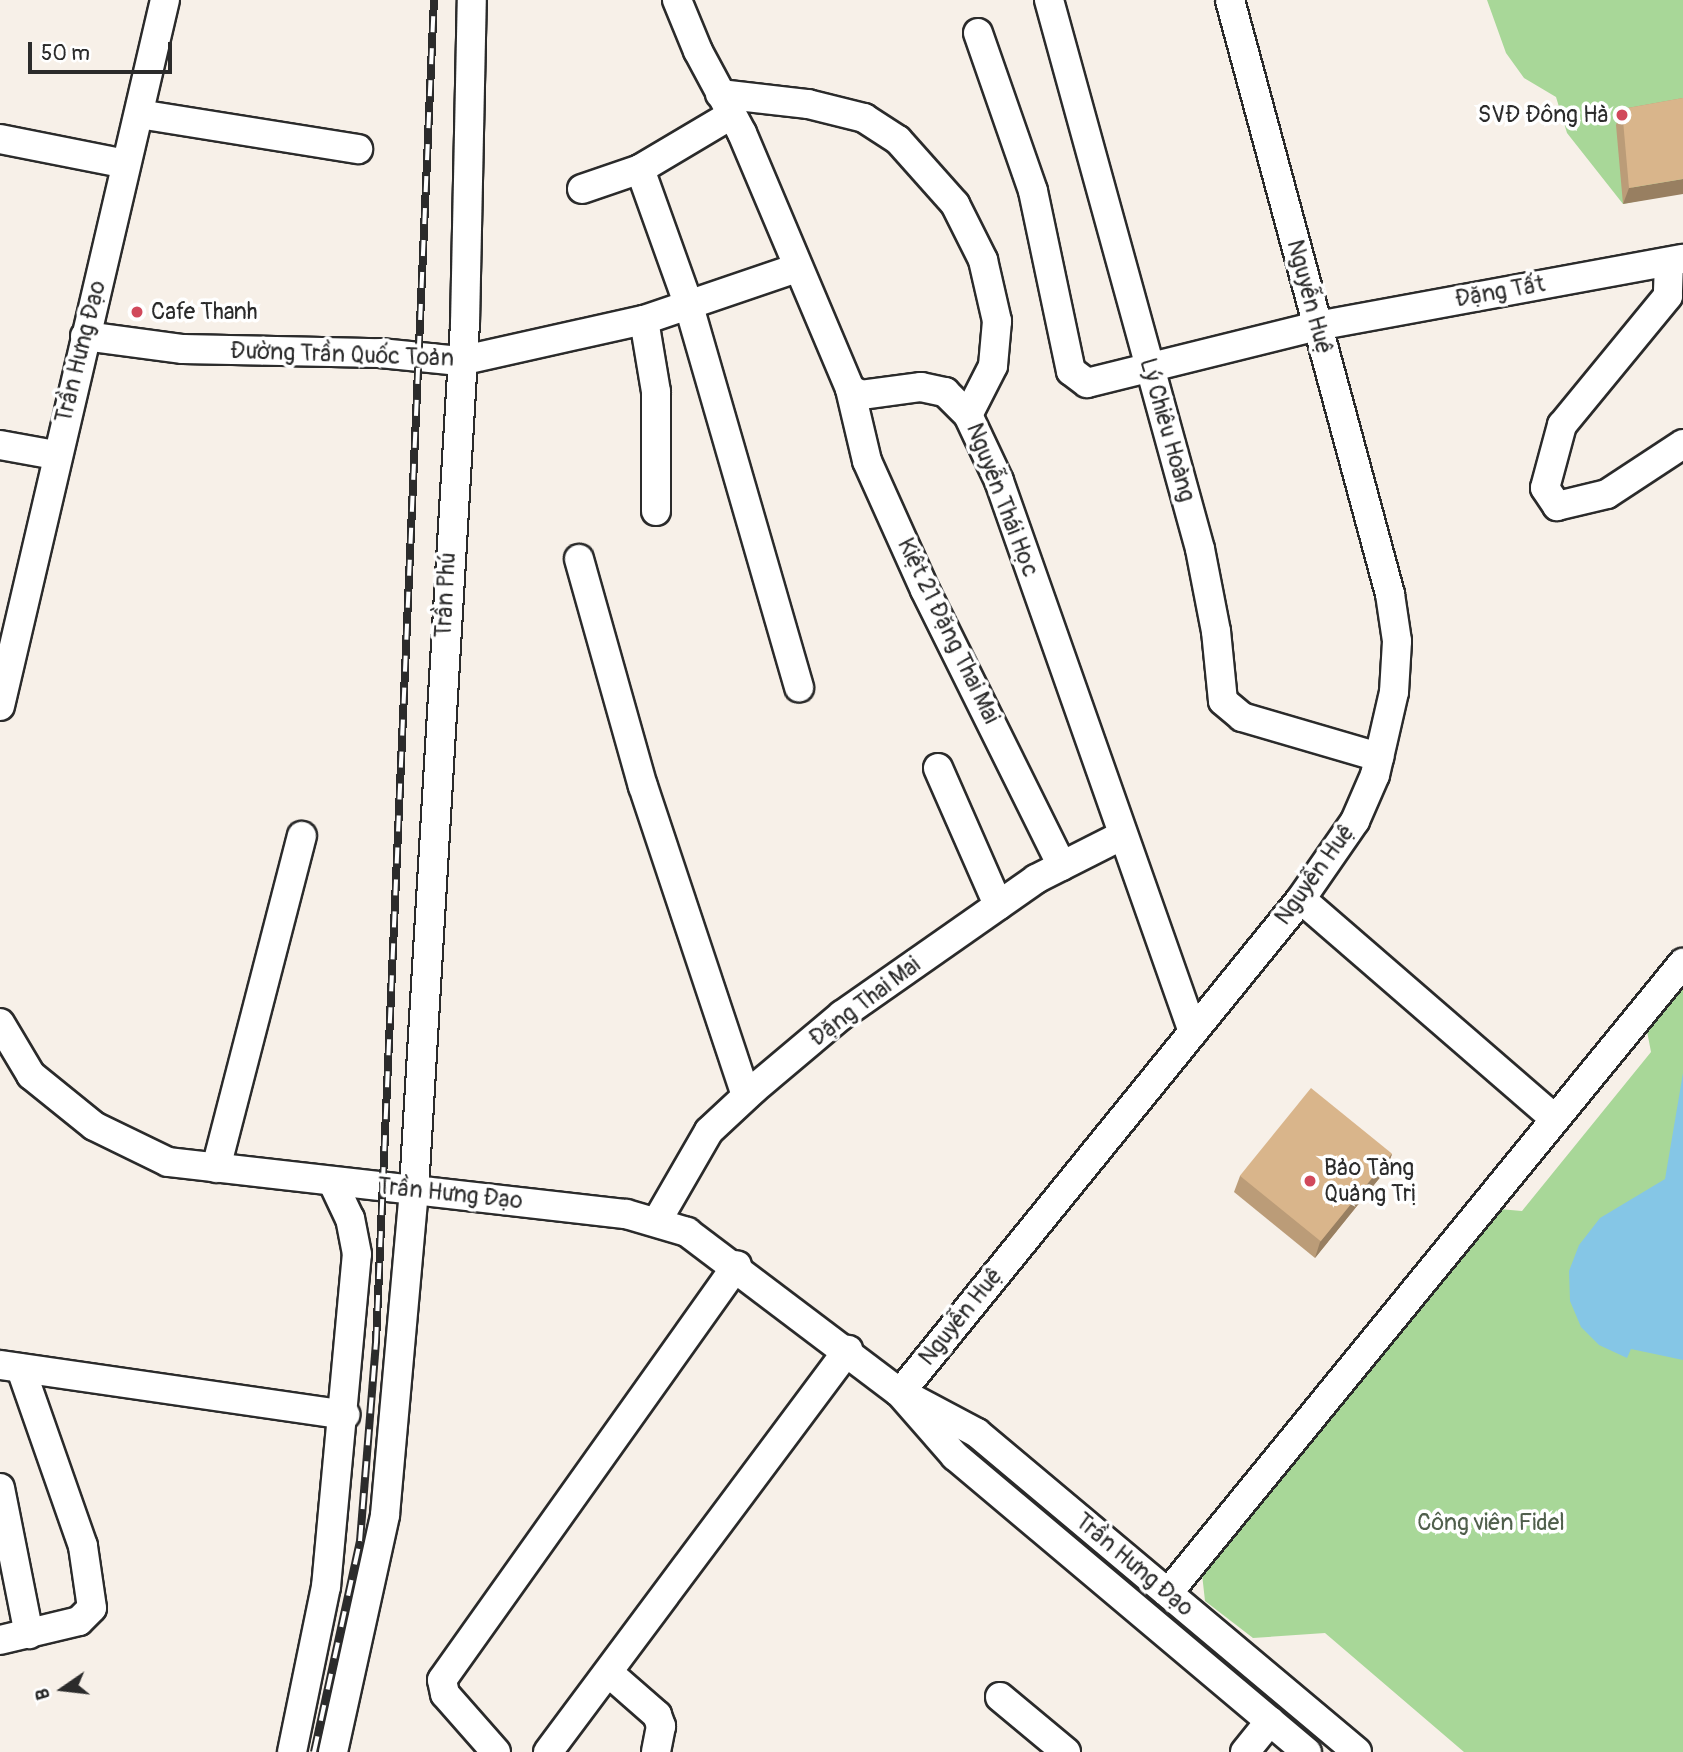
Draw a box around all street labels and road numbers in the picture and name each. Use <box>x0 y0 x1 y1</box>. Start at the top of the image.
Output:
street label: Nguyễn Huệ <box>1281 237 1337 357</box>
street label: Đặng Tất <box>1453 271 1547 313</box>
street label: Trần Hưng Đạo <box>50 278 112 426</box>
street label: Đường Trần Quốc Toản <box>230 337 454 373</box>
street label: Lý Chiêu Hoàng <box>1133 355 1201 505</box>
street label: Nguyễn Thái Học <box>960 419 1044 581</box>
street label: Kiệt 21 Đặng Thai Mai <box>891 534 1005 728</box>
street label: Trần Phú <box>430 552 462 638</box>
street label: Nguyễn Huệ <box>1269 820 1361 930</box>
street label: Đặng Thai Mai <box>804 951 926 1053</box>
street label: Trần Hưng Đạo <box>376 1173 524 1215</box>
street label: Nguyễn Huệ <box>913 1263 1009 1371</box>
street label: Trần Hưng Đạo <box>1069 1508 1199 1622</box>

